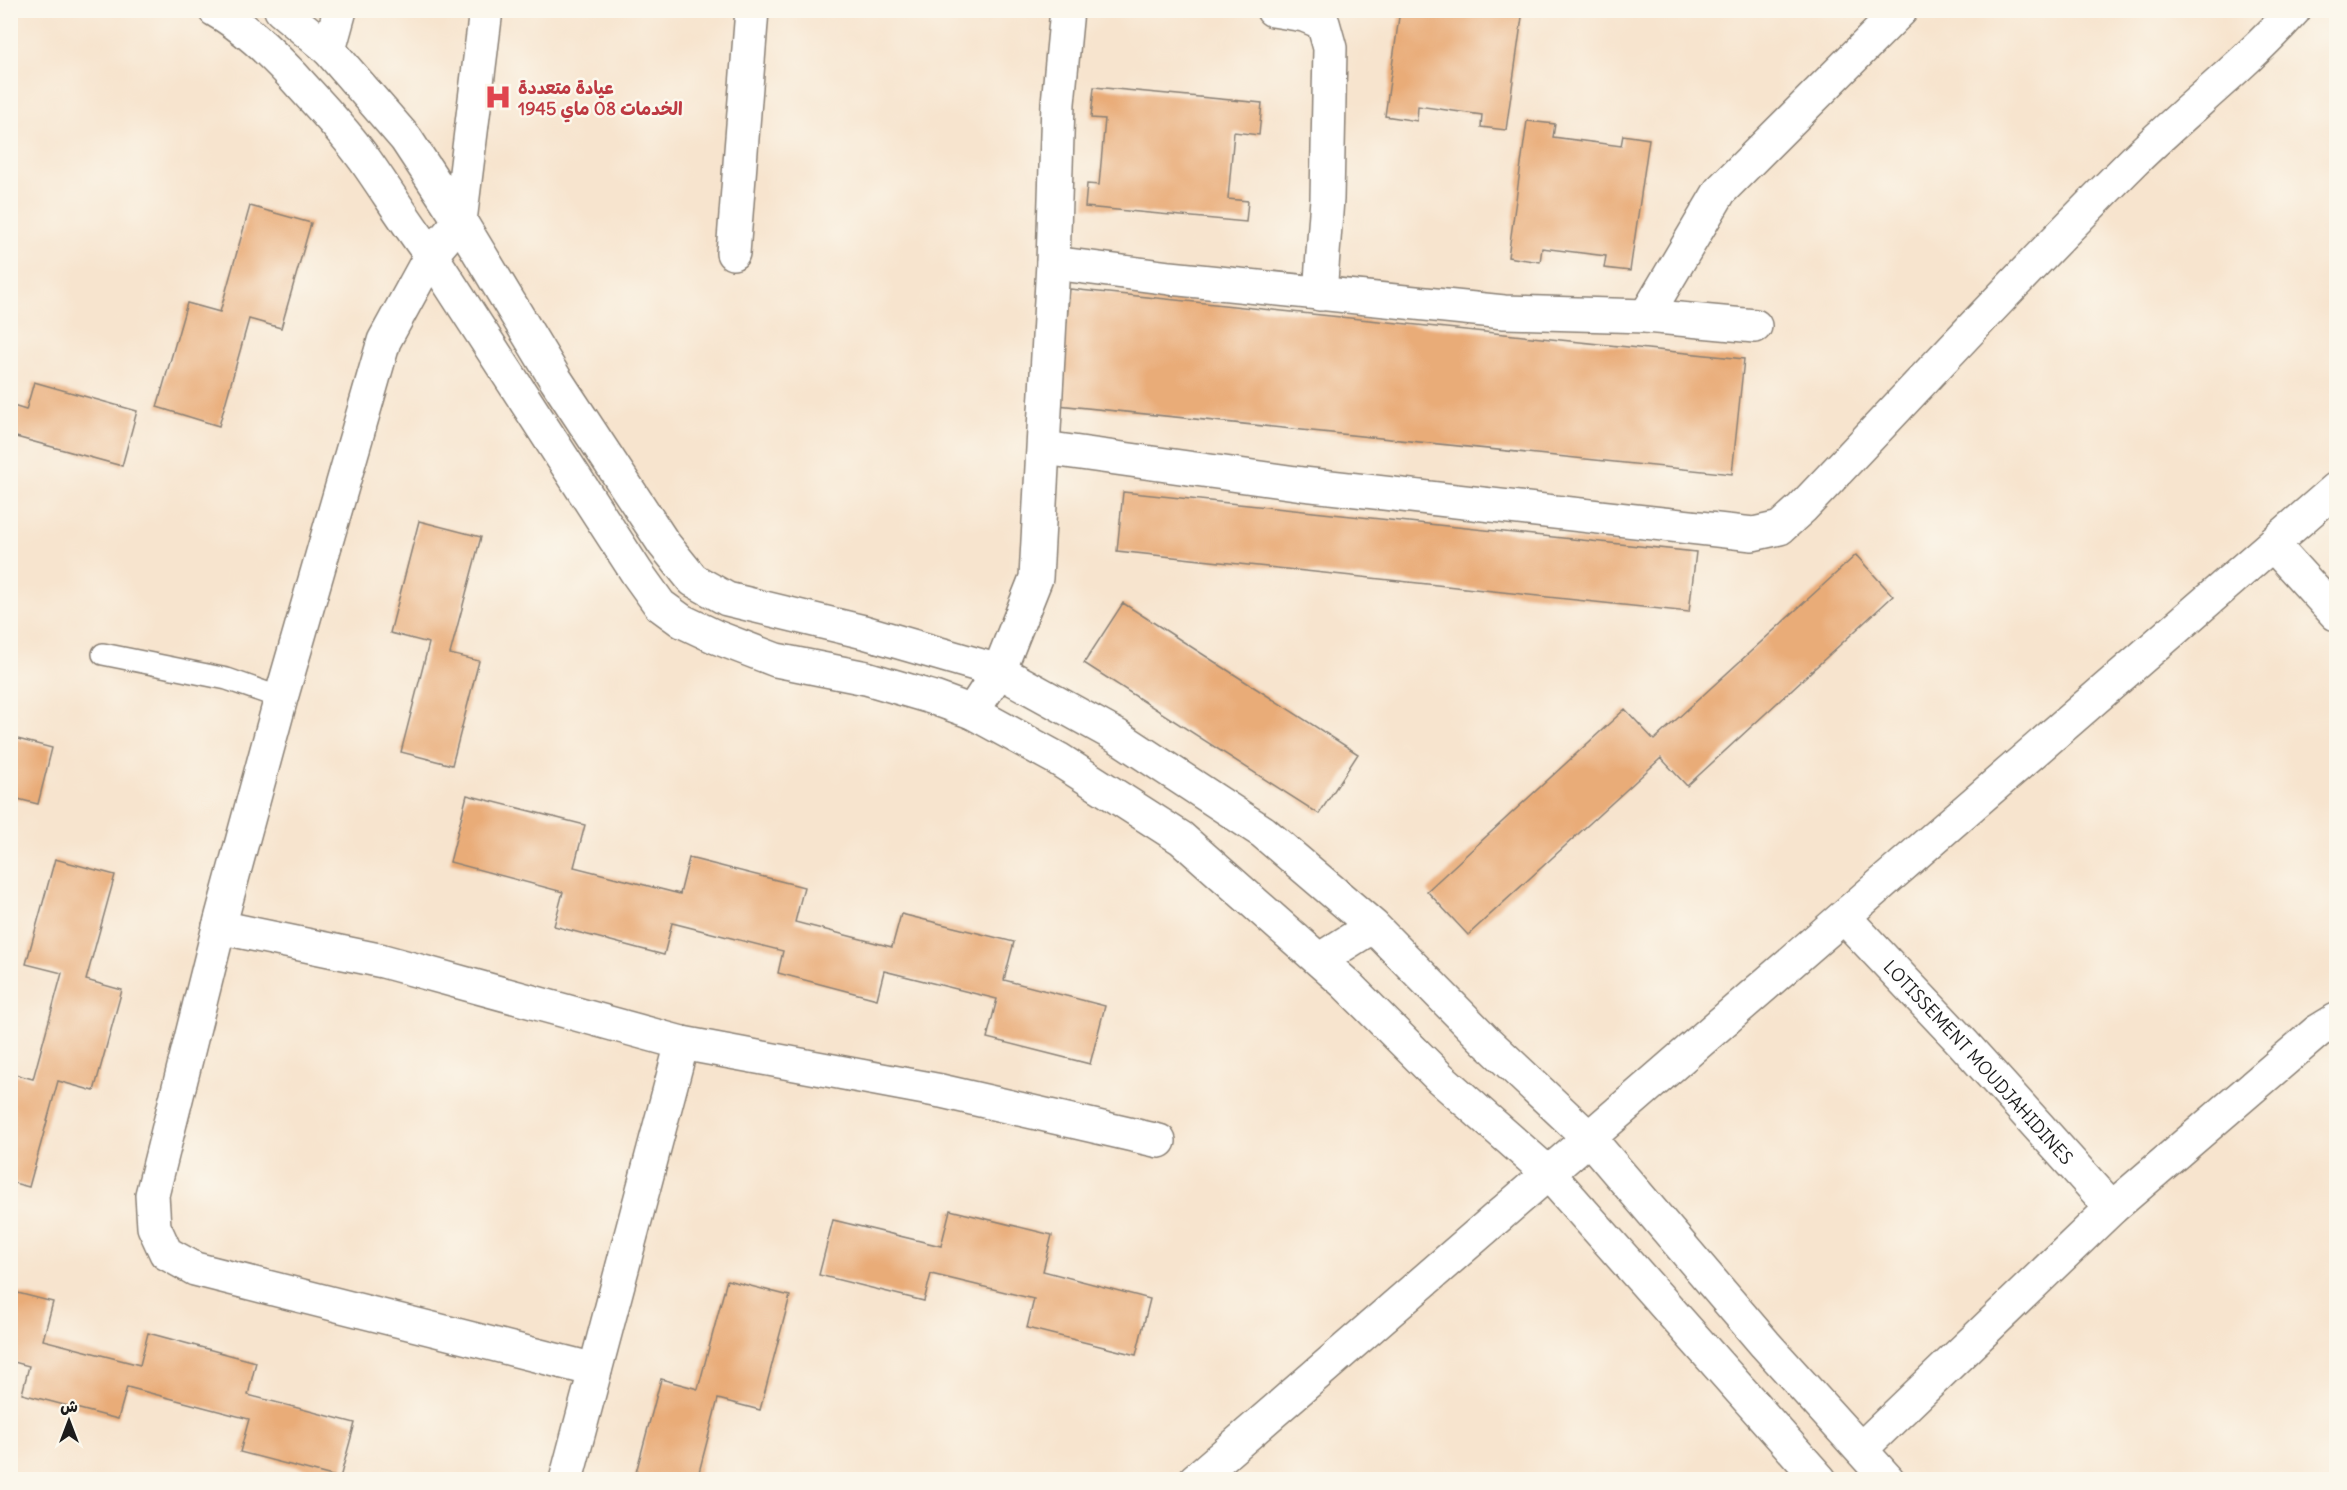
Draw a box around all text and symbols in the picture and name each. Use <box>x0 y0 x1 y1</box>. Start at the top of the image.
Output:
place label: عيادة متعددة الخدمات 08 ماي 1945 <box>518 76 683 123</box>
hospital icon: عيادة متعددة الخدمات 08 ماي 1945 <box>483 82 513 112</box>
street label: LOTISSEMENT MOUDJAHIDINES <box>1879 955 2078 1169</box>
north arrow <box>39 1391 99 1451</box>
text: ش <box>60 1396 78 1416</box>

